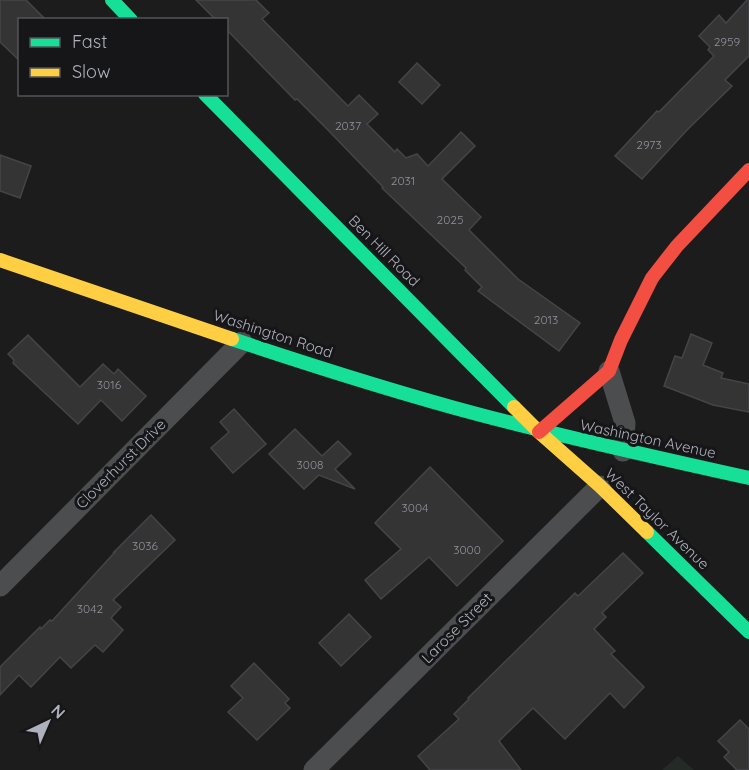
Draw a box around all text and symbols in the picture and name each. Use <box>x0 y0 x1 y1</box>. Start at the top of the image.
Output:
legend <box>18 18 228 96</box>
text: Fast <box>72 30 107 53</box>
house number: 2959 <box>714 34 741 49</box>
text: Slow <box>72 60 110 83</box>
house number: 2037 <box>335 118 361 133</box>
house number: 2973 <box>636 137 662 152</box>
house number: 2031 <box>391 173 415 188</box>
street label: Ben Hill Road <box>345 211 424 290</box>
house number: 2025 <box>437 212 463 227</box>
street label: Washington Road <box>211 305 335 362</box>
house number: 2013 <box>534 312 558 327</box>
house number: 3016 <box>97 377 122 392</box>
street label: Cloverhurst Drive <box>72 415 170 513</box>
street label: Washington Avenue <box>578 415 718 462</box>
house number: 3008 <box>296 457 324 472</box>
street label: West Taylor Avenue <box>601 464 713 573</box>
house number: 3004 <box>402 500 428 515</box>
house number: 3036 <box>132 538 159 553</box>
house number: 3000 <box>453 542 481 557</box>
street label: Larose Street <box>417 588 496 667</box>
house number: 3042 <box>77 601 104 616</box>
north arrow <box>18 692 78 752</box>
text: N <box>47 700 70 722</box>

